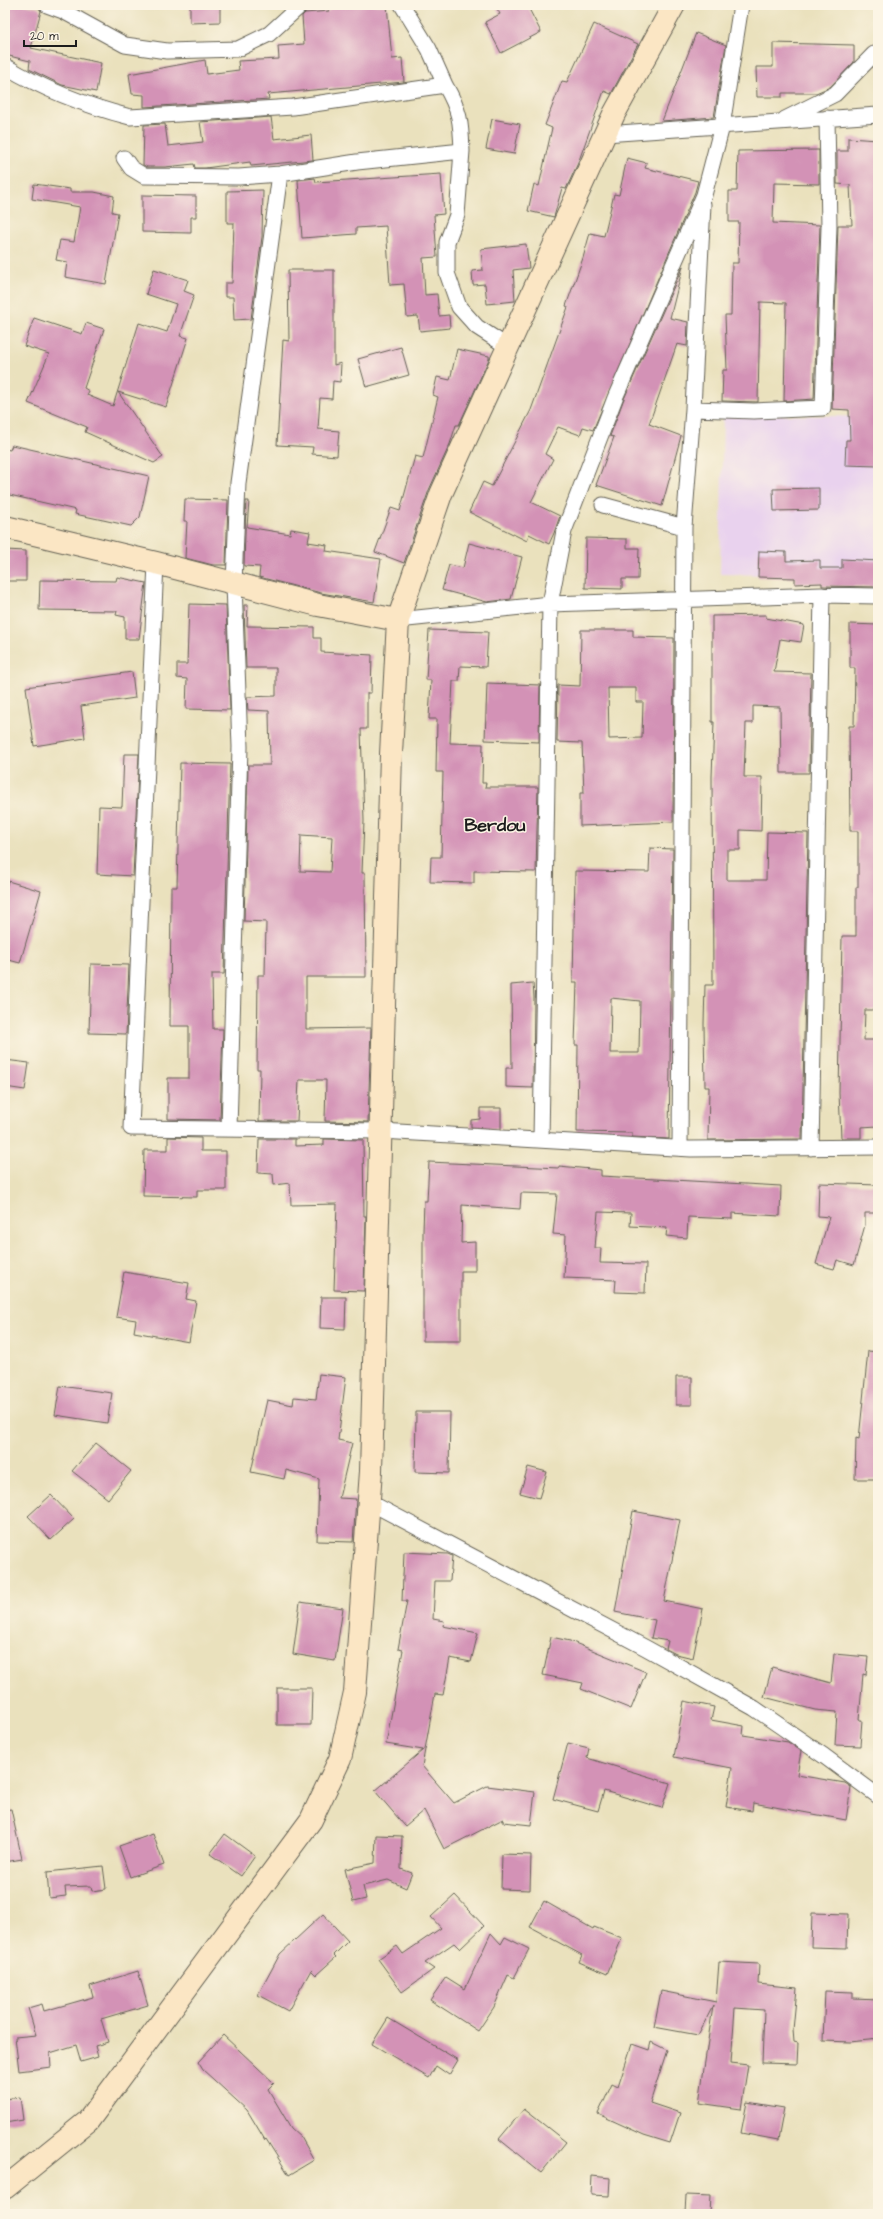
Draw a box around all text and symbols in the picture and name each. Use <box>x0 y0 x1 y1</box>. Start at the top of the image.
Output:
scale bar <box>24 22 76 48</box>
text: 20 m <box>30 28 59 45</box>
district label: Berdou <box>465 813 525 838</box>

